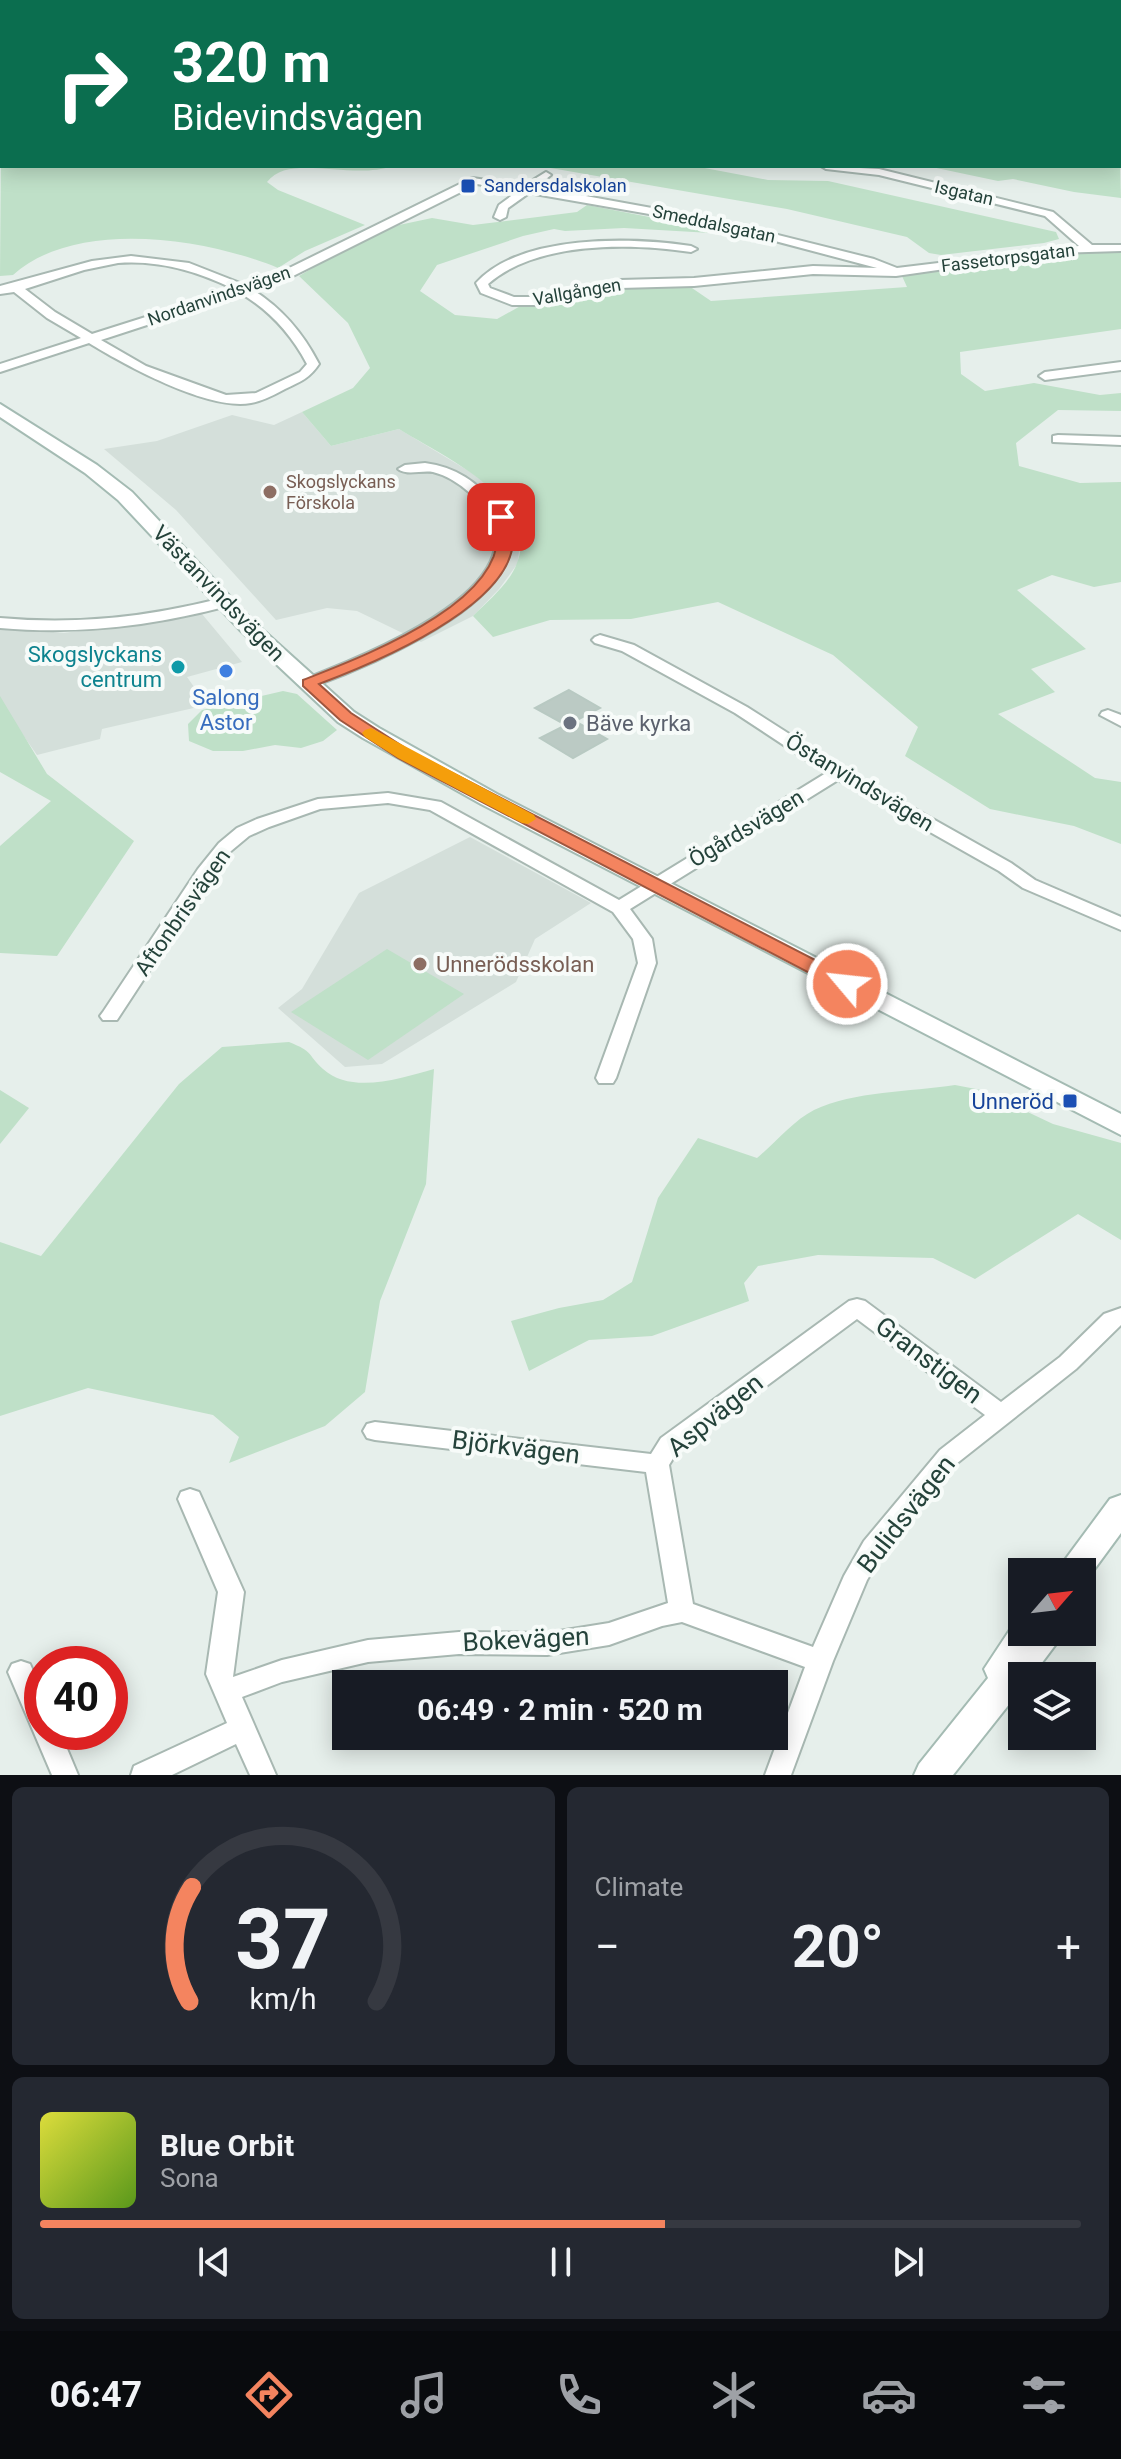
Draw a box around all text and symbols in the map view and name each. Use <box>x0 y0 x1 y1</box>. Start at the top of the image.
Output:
text: 320 m <box>172 30 331 96</box>
icon: right <box>40 32 144 136</box>
text: Bidevindsvägen <box>172 97 423 139</box>
place label: Sandersdalskolan <box>484 175 627 196</box>
street label: Isgatan <box>933 176 996 209</box>
marker: Sandersdalskolan <box>459 177 477 195</box>
street label: Smeddalsgatan <box>651 200 778 247</box>
street label: Fassetorpsgatan <box>940 239 1076 276</box>
street label: Nordanvindsvägen <box>145 261 293 330</box>
street label: Vallgången <box>531 273 623 310</box>
place label: Skogslyckans Förskola <box>286 471 396 513</box>
marker: Skogslyckans Förskola <box>261 483 279 501</box>
pin <box>467 483 535 551</box>
icon: arrive <box>479 495 523 539</box>
street label: Västanvindsvägen <box>148 520 290 666</box>
place label: Skogslyckans centrum <box>28 642 162 692</box>
marker: Skogslyckans centrum <box>169 658 187 676</box>
marker: Salong Astor <box>217 662 235 680</box>
place label: Salong Astor <box>192 685 260 735</box>
place label: Bäve kyrka <box>586 711 691 736</box>
marker: Bäve kyrka <box>561 714 579 732</box>
street label: Östanvindsvägen <box>781 728 938 836</box>
street label: Ögårdsvägen <box>684 784 808 872</box>
street label: Aftonbrisvägen <box>129 844 235 980</box>
position arrow <box>805 942 889 1026</box>
place label: Unnerödsskolan <box>436 952 594 977</box>
marker: Unnerödsskolan <box>411 955 429 973</box>
place label: Unneröd <box>972 1089 1054 1114</box>
marker: Unneröd <box>1061 1092 1079 1110</box>
street label: Granstigen <box>870 1310 988 1410</box>
street label: Aspvägen <box>661 1367 769 1463</box>
street label: Björkvägen <box>450 1424 582 1470</box>
street label: Bulidsvägen <box>851 1449 961 1579</box>
north arrow <box>1008 1558 1096 1646</box>
map controls <box>1008 1558 1096 1750</box>
street label: Bokevägen <box>462 1621 590 1657</box>
speed limit sign: 40 <box>24 1646 128 1750</box>
button: layers <box>1008 1662 1096 1750</box>
text: 06:49 · 2 min · 520 m <box>417 1692 703 1727</box>
text: Climate <box>595 1872 683 1902</box>
text: 37 <box>236 1891 331 1988</box>
text: 20° <box>792 1911 884 1982</box>
text: − <box>595 1921 620 1973</box>
text: + <box>1056 1921 1081 1973</box>
text: km/h <box>250 1982 317 2016</box>
text: Blue Orbit <box>160 2128 294 2163</box>
text: Sona <box>160 2163 219 2193</box>
icon: previous <box>192 2240 236 2284</box>
icon: pause <box>539 2240 583 2284</box>
icon: next <box>886 2240 930 2284</box>
icon: directions <box>241 2367 297 2423</box>
icon: music <box>396 2367 452 2423</box>
icon: phone <box>551 2367 607 2423</box>
icon: climate <box>706 2367 762 2423</box>
icon: car <box>861 2367 917 2423</box>
icon: filters <box>1016 2367 1072 2423</box>
text: 06:47 <box>49 2374 142 2416</box>

